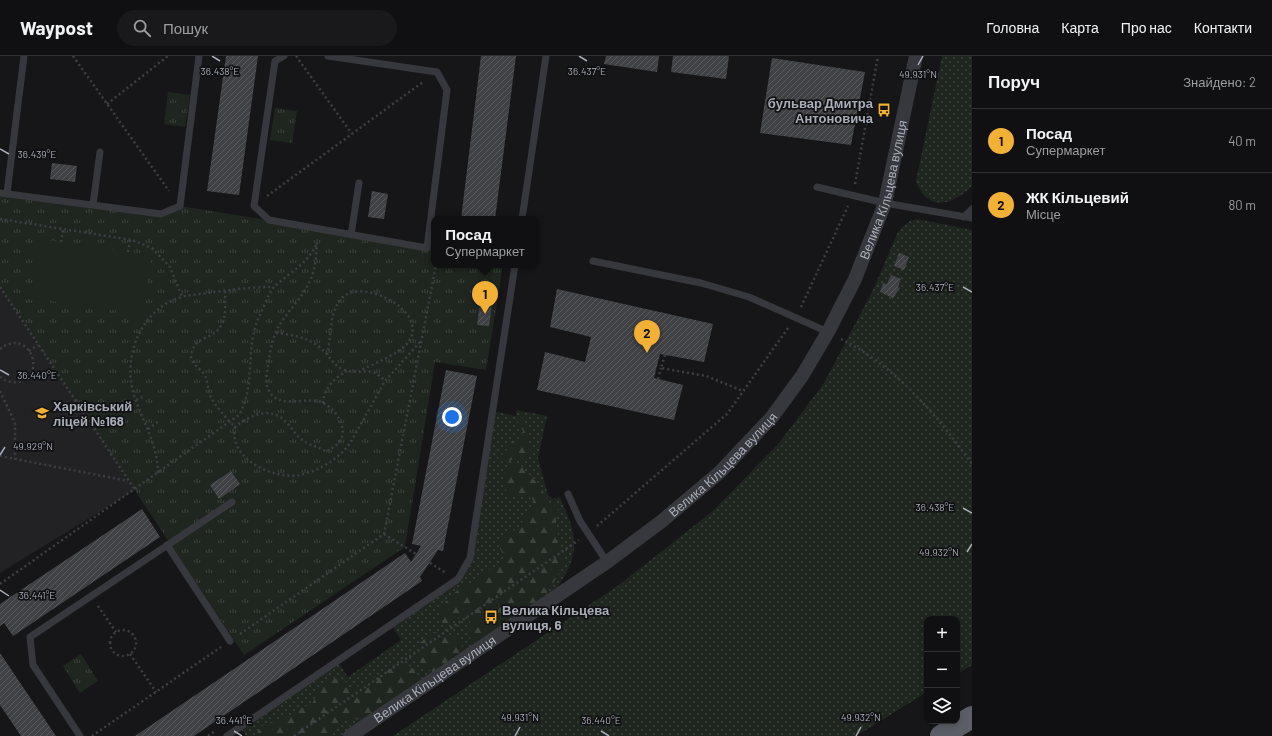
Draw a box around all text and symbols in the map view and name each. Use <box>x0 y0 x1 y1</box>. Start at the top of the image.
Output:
search box <box>117 10 397 46</box>
text: Waypost <box>20 16 93 39</box>
icon: search <box>131 17 153 39</box>
text: Пошук <box>163 19 208 37</box>
text: Головна <box>986 19 1039 36</box>
text: Карта <box>1061 19 1099 36</box>
text: Про нас <box>1121 19 1172 36</box>
text: Контакти <box>1194 19 1252 36</box>
text: 36.438°E <box>201 65 239 77</box>
text: 36.437°E <box>568 65 606 77</box>
text: 49.931°N <box>899 68 937 80</box>
text: Поруч <box>988 71 1040 91</box>
text: Знайдено: 2 <box>1183 74 1256 90</box>
place label: бульвар Дмитра Антоновича <box>768 95 874 126</box>
bus stop icon: бульвар Дмитра Антоновича <box>876 102 892 118</box>
street label: Велика Кільцева вулиця <box>856 119 910 262</box>
text: Посад <box>1026 124 1072 142</box>
text: 1 <box>999 133 1003 149</box>
text: 40 m <box>1228 133 1256 149</box>
text: Супермаркет <box>1026 142 1105 158</box>
text: 36.439°E <box>18 148 56 160</box>
text: ЖК Кільцевий <box>1026 188 1129 206</box>
text: 2 <box>997 197 1005 213</box>
text: 80 m <box>1229 197 1256 213</box>
text: Місце <box>1026 206 1061 222</box>
popup <box>431 216 539 268</box>
text: Посад <box>445 225 491 243</box>
text: Супермаркет <box>445 243 525 259</box>
pin: 1 <box>472 281 498 314</box>
text: 36.437°E <box>916 281 954 293</box>
pin: 2 <box>634 320 660 353</box>
text: 36.440°E <box>17 369 57 381</box>
place label: Харківський ліцей №168 <box>53 398 132 429</box>
school or university icon: Харківський ліцей №168 <box>34 405 50 421</box>
your location <box>442 407 462 427</box>
street label: Велика Кільцева вулиця <box>665 409 781 520</box>
text: 49.929°N <box>13 440 53 452</box>
text: 36.438°E <box>916 501 954 513</box>
text: 49.932°N <box>919 546 959 558</box>
text: 36.441°E <box>19 589 55 601</box>
place label: Велика Кільцева вулиця, 6 <box>502 602 610 633</box>
bus stop icon: Велика Кільцева вулиця, 6 <box>483 609 499 625</box>
map controls <box>924 616 960 724</box>
button: + <box>924 616 960 652</box>
street label: Велика Кільцева вулиця <box>370 632 499 726</box>
button: − <box>924 652 960 688</box>
button: layers <box>924 688 960 724</box>
text: 49.931°N <box>501 711 539 723</box>
text: 49.932°N <box>841 711 881 723</box>
text: 36.441°E <box>216 714 252 726</box>
text: 36.440°E <box>581 714 621 726</box>

